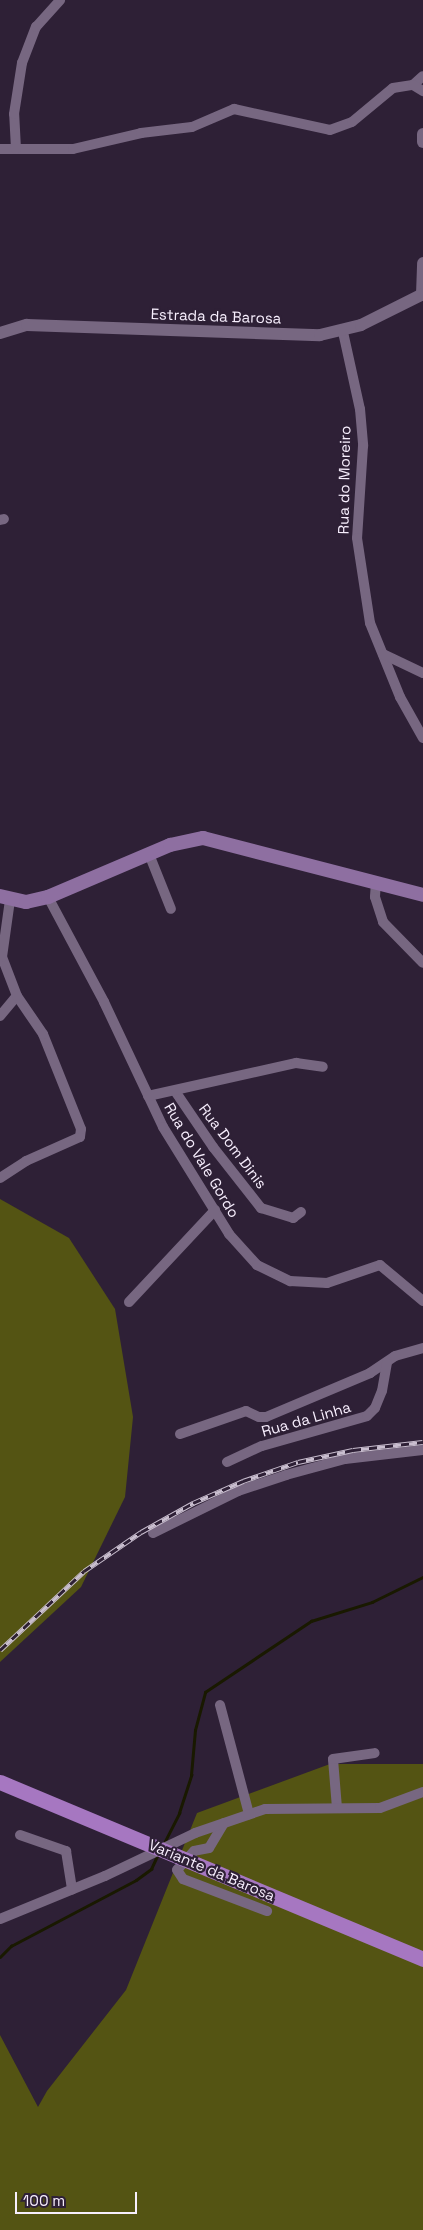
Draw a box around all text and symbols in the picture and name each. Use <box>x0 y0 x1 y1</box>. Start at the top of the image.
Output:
street label: Estrada da Barosa <box>150 305 282 327</box>
street label: Rua do Moreiro <box>334 425 354 535</box>
street label: Rua do Vale Gordo <box>161 1099 243 1221</box>
street label: Rua Dom Dinis <box>195 1100 271 1192</box>
street label: Rua da Linha <box>259 1398 353 1440</box>
street label: Variante da Barosa <box>146 1835 278 1905</box>
scale bar <box>18 2182 140 2214</box>
text: 100 m <box>23 2191 65 2210</box>

